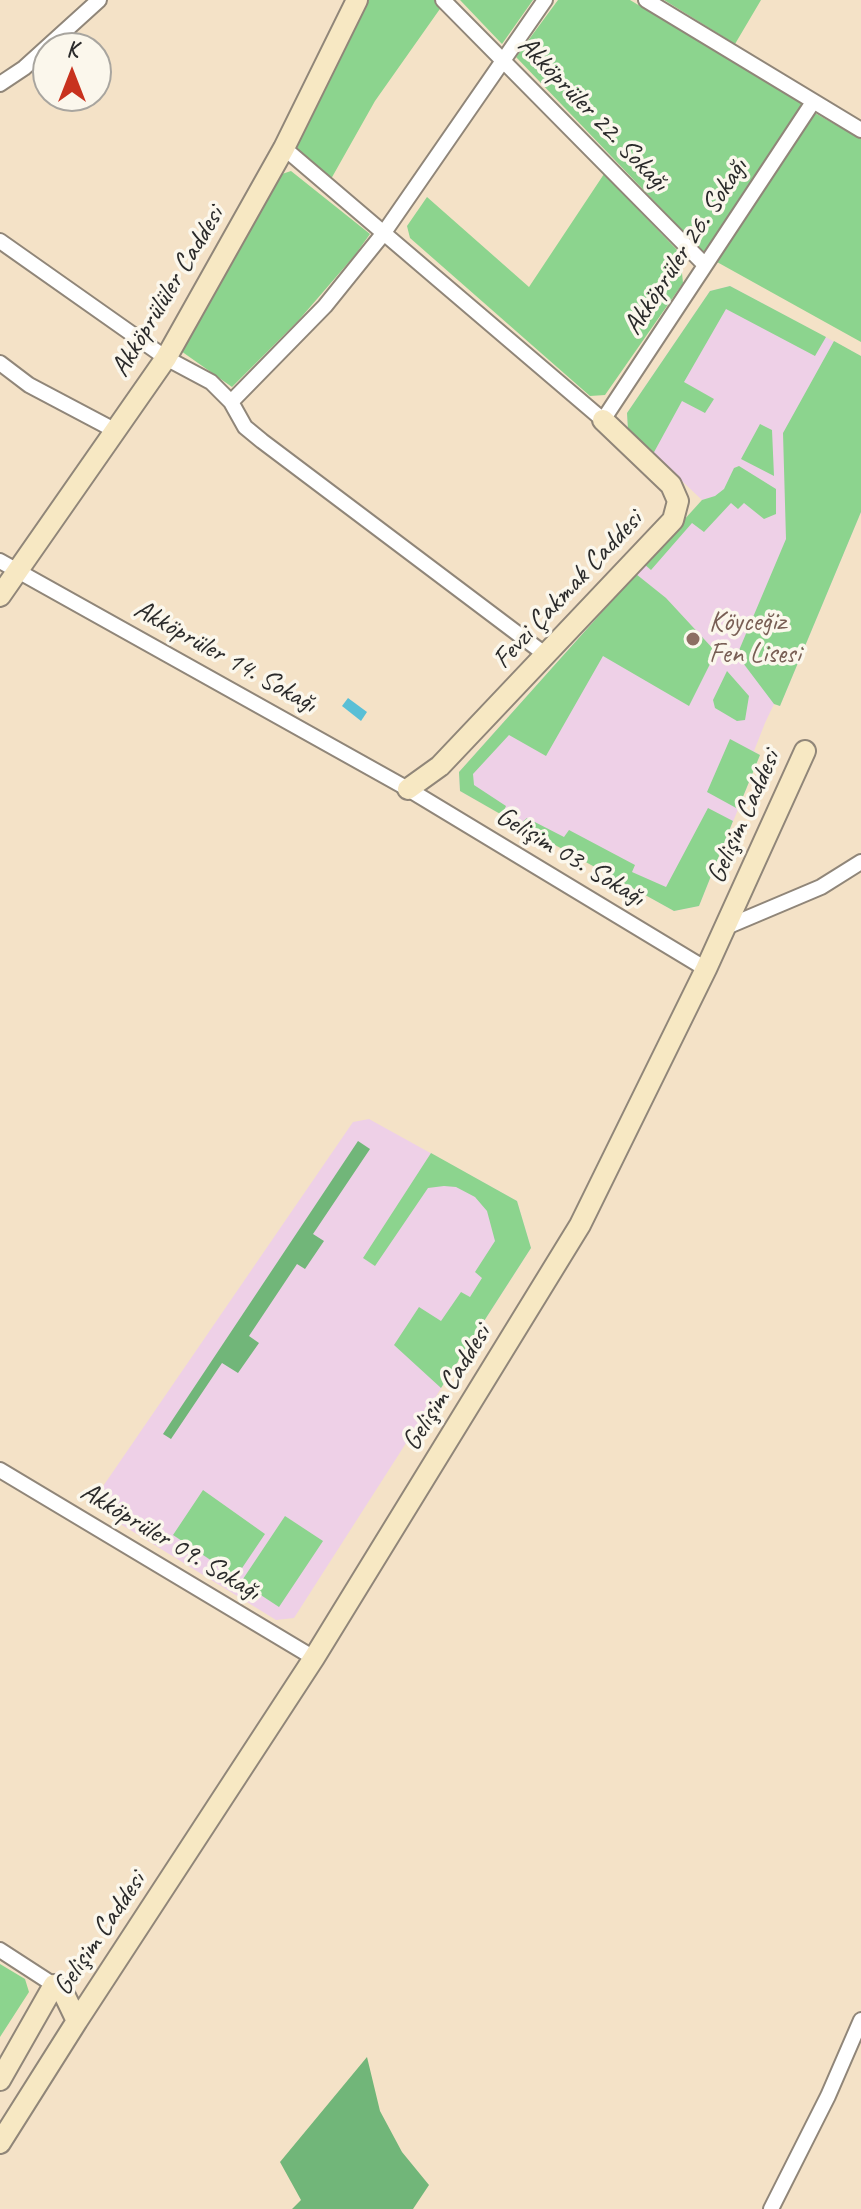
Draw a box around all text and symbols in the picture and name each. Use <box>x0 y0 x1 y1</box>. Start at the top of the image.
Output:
street label: Akköprüler 22. Sokağı <box>510 29 676 199</box>
north arrow <box>32 32 112 112</box>
text: K <box>66 36 78 64</box>
street label: Akköprüler 26. Sokağı <box>617 153 755 341</box>
street label: Akköprülüler Caddesi <box>104 201 232 383</box>
street label: Fevzi Çakmak Caddesi <box>486 504 650 676</box>
street label: Akköprüler 14. Sokağı <box>128 593 322 721</box>
place label: Köyceğiz Fen Lisesi <box>709 606 801 672</box>
marker: Köyceğiz Fen Lisesi <box>684 630 702 648</box>
street label: Gelişim Caddesi <box>700 746 788 888</box>
street label: Gelişim 03. Sokağı <box>490 799 650 915</box>
street label: Gelişim Caddesi <box>395 1319 499 1457</box>
street label: Akköprüler 09. Sokağı <box>74 1475 266 1609</box>
street label: Gelişim Caddesi <box>46 1866 154 2002</box>

